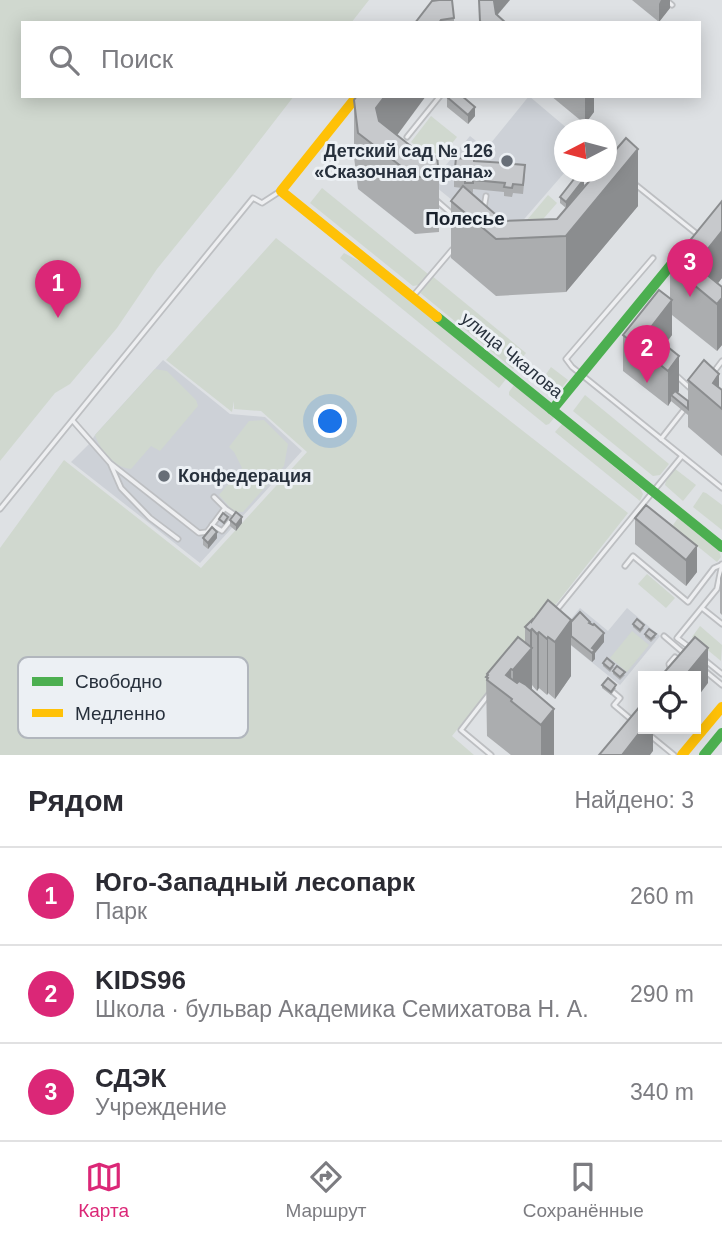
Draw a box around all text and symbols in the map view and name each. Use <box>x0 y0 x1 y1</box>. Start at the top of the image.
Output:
search box <box>21 21 701 98</box>
icon: search <box>45 41 83 79</box>
text: Поиск <box>101 44 173 74</box>
north arrow <box>554 119 617 182</box>
place label: Детский сад № 126 «Сказочная страна» <box>314 141 493 182</box>
marker: Детский сад № 126 «Сказочная страна» <box>499 153 515 169</box>
district label: Полесье <box>425 208 505 229</box>
pin: 3 <box>667 239 713 297</box>
pin: 1 <box>35 260 81 318</box>
street label: улица Чкалова <box>457 308 568 403</box>
pin: 2 <box>624 325 670 383</box>
your location <box>313 404 347 438</box>
place label: Конфедерация <box>178 466 311 486</box>
marker: Конфедерация <box>156 468 172 484</box>
legend <box>18 657 248 738</box>
text: Свободно <box>75 671 162 692</box>
map controls <box>638 671 701 734</box>
button: locate <box>638 671 701 734</box>
text: Медленно <box>75 703 165 724</box>
text: Рядом <box>28 784 124 817</box>
text: Найдено: 3 <box>574 787 694 813</box>
text: Юго-Западный лесопарк <box>95 867 415 897</box>
text: 1 <box>45 883 57 909</box>
text: 260 m <box>630 883 694 909</box>
text: Парк <box>95 898 147 924</box>
text: KIDS96 <box>95 965 186 995</box>
text: 2 <box>45 981 57 1007</box>
text: 290 m <box>630 981 694 1007</box>
text: Школа · бульвар Академика Семихатова Н. А. <box>95 996 589 1022</box>
text: СДЭК <box>95 1063 166 1093</box>
text: 3 <box>45 1079 57 1105</box>
text: 340 m <box>630 1079 694 1105</box>
text: Учреждение <box>95 1094 227 1120</box>
tab: Карта <box>78 1158 129 1222</box>
tab: Маршрут <box>285 1158 366 1222</box>
tab: Сохранённые <box>523 1158 644 1222</box>

